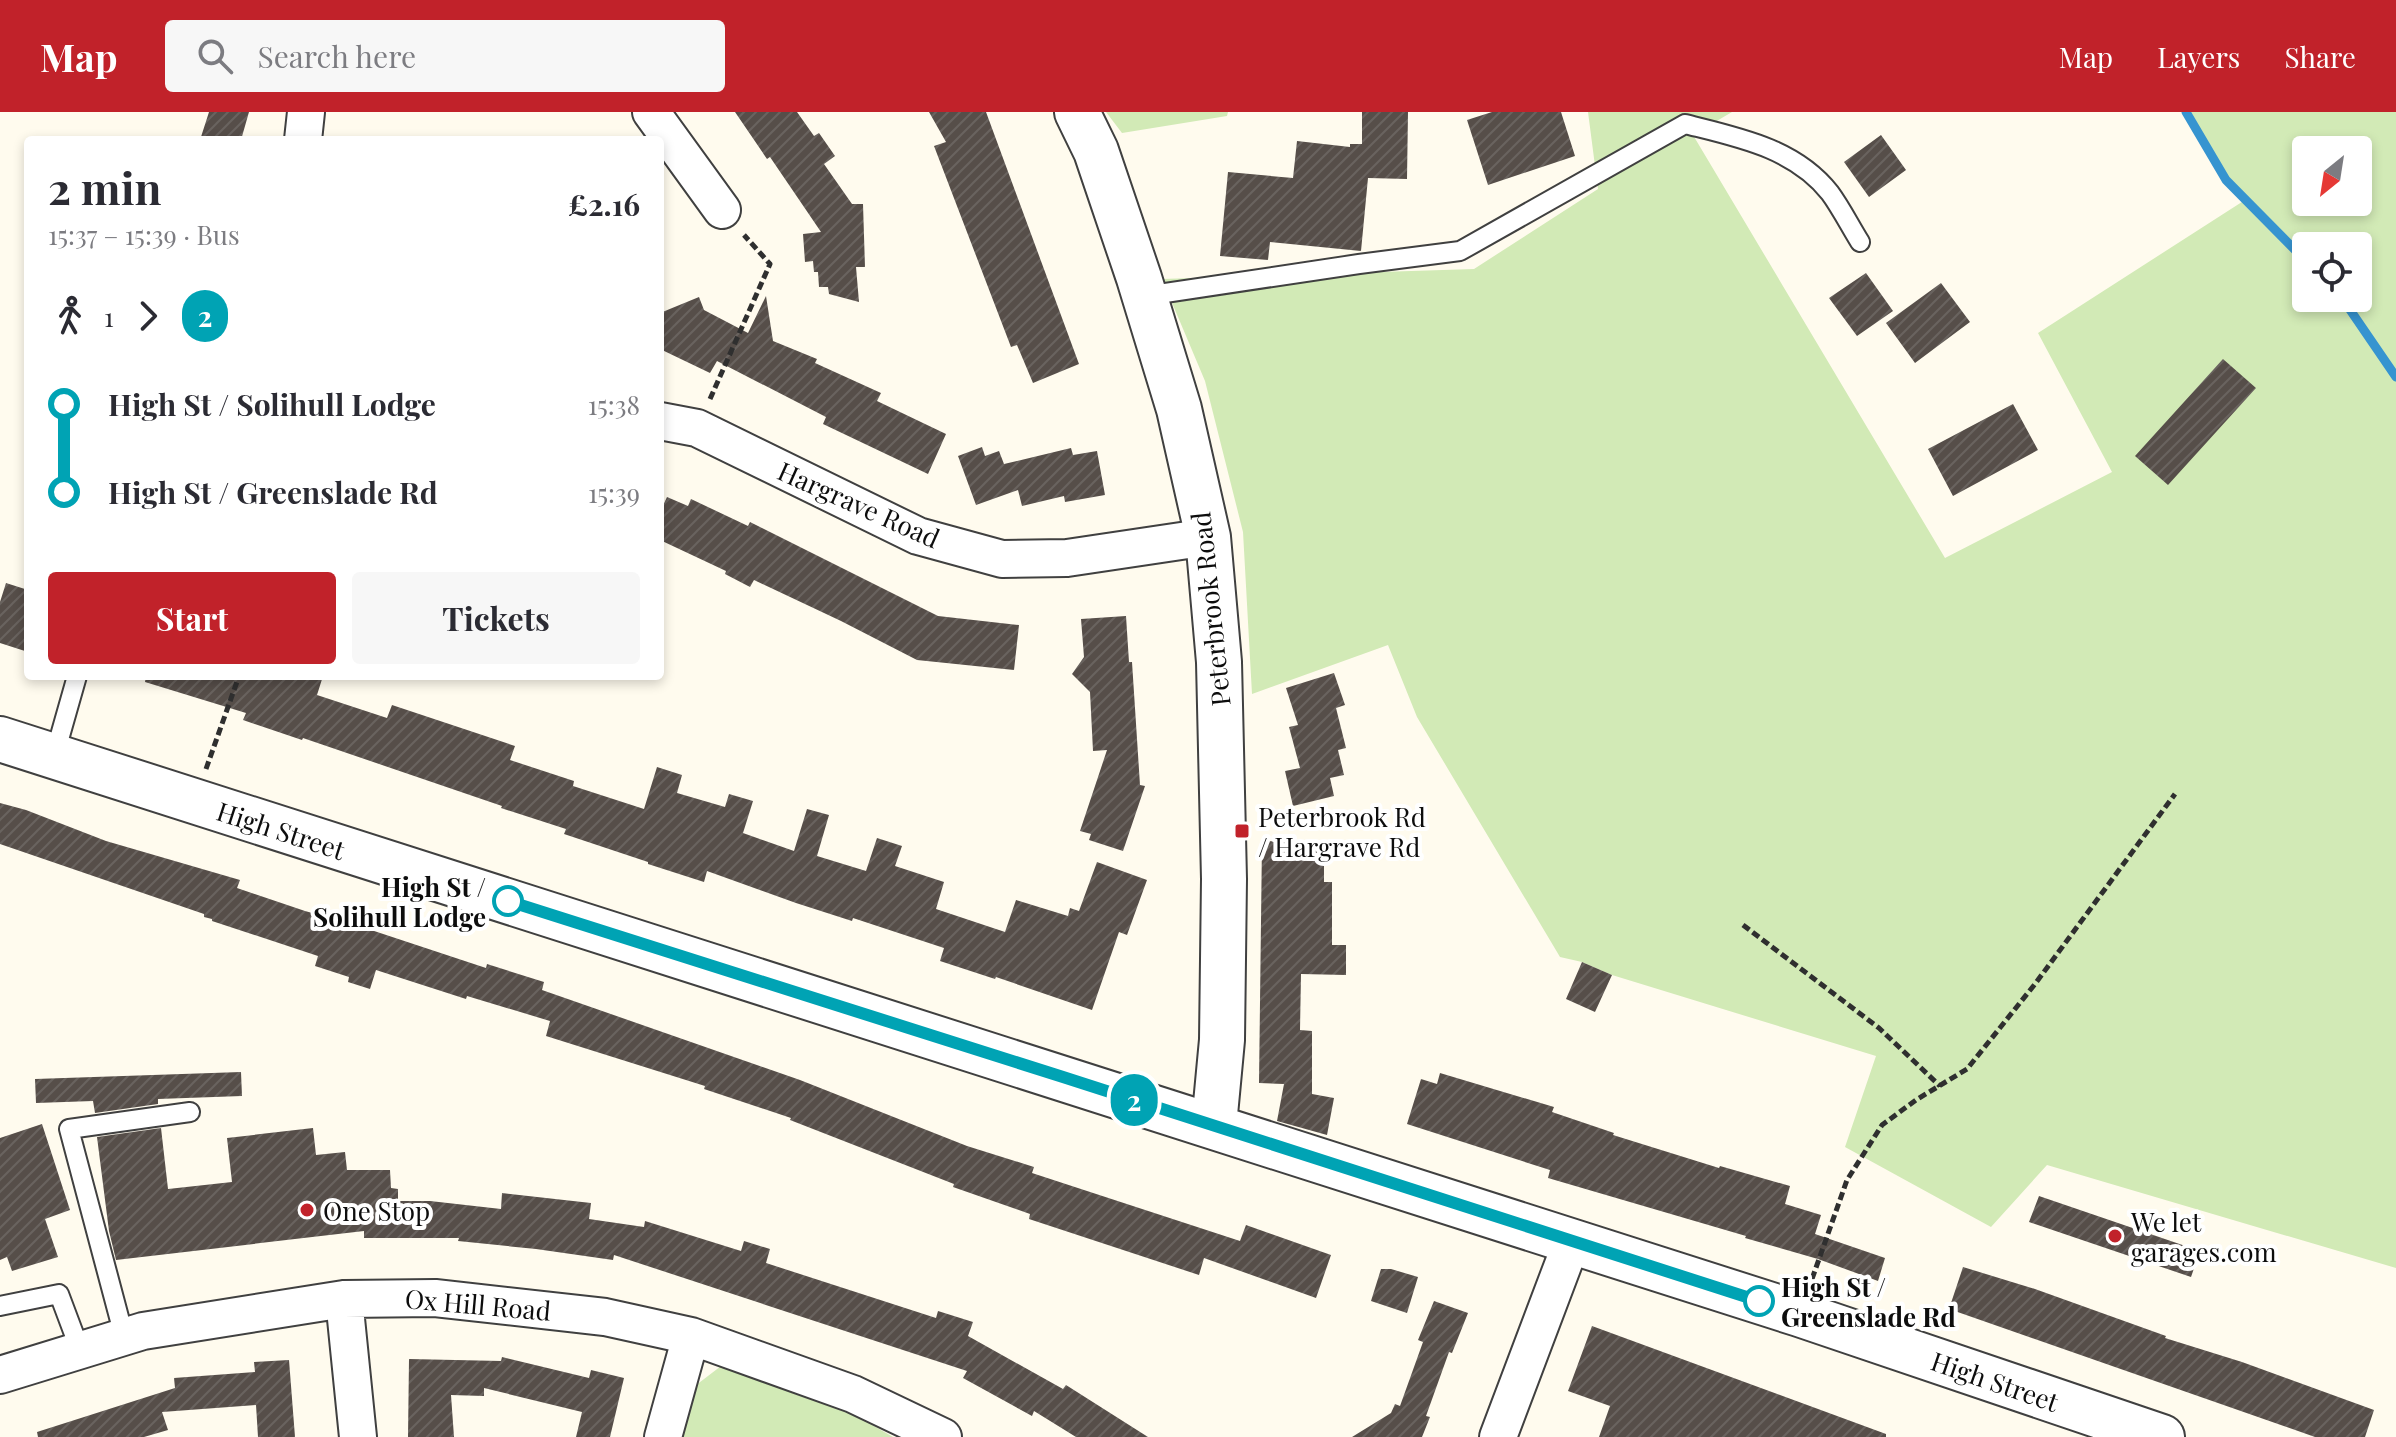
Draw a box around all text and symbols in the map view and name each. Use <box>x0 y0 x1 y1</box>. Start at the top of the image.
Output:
search box <box>165 20 725 92</box>
text: Map <box>40 31 117 82</box>
icon: search <box>193 34 237 78</box>
text: Search here <box>257 36 416 76</box>
text: Map <box>2059 38 2113 75</box>
text: Layers <box>2157 38 2240 75</box>
text: Share <box>2284 38 2356 75</box>
north arrow <box>2292 136 2372 216</box>
map controls <box>2292 136 2372 312</box>
text: 2 min <box>48 157 162 216</box>
text: £2.16 <box>568 184 640 224</box>
text: 15:37 – 15:39 · Bus <box>48 217 240 252</box>
button: locate <box>2292 232 2372 312</box>
icon: walk <box>48 294 92 338</box>
icon: forward <box>126 294 170 338</box>
text: 2 <box>198 297 212 334</box>
text: 1 <box>104 299 114 334</box>
text: High St / Solihull Lodge <box>108 384 436 424</box>
text: 15:38 <box>588 387 640 422</box>
street label: Hargrave Road <box>773 453 945 555</box>
text: High St / Greenslade Rd <box>108 472 438 512</box>
text: 15:39 <box>588 475 640 510</box>
street label: Peterbrook Road <box>1182 510 1238 708</box>
button: Start <box>48 572 336 664</box>
button: Tickets <box>352 572 640 664</box>
street label: High Street <box>213 793 350 867</box>
place label: Peterbrook Rd / Hargrave Rd <box>1258 799 1426 864</box>
marker: Peterbrook Rd / Hargrave Rd <box>1233 822 1251 840</box>
place label: High St / Solihull Lodge <box>313 869 486 934</box>
marker: High St / Solihull Lodge <box>493 886 523 916</box>
line badge: 2 <box>1108 1074 1160 1126</box>
text: 2 <box>1127 1081 1141 1118</box>
place label: One Stop <box>323 1193 430 1228</box>
marker: One Stop <box>298 1201 316 1219</box>
place label: We let garages.com <box>2130 1204 2277 1269</box>
marker: We let garages.com <box>2106 1227 2124 1245</box>
place label: High St / Greenslade Rd <box>1781 1269 1956 1334</box>
street label: Ox Hill Road <box>404 1280 552 1328</box>
marker: High St / Greenslade Rd <box>1744 1286 1774 1316</box>
street label: High Street <box>1927 1343 2064 1419</box>

